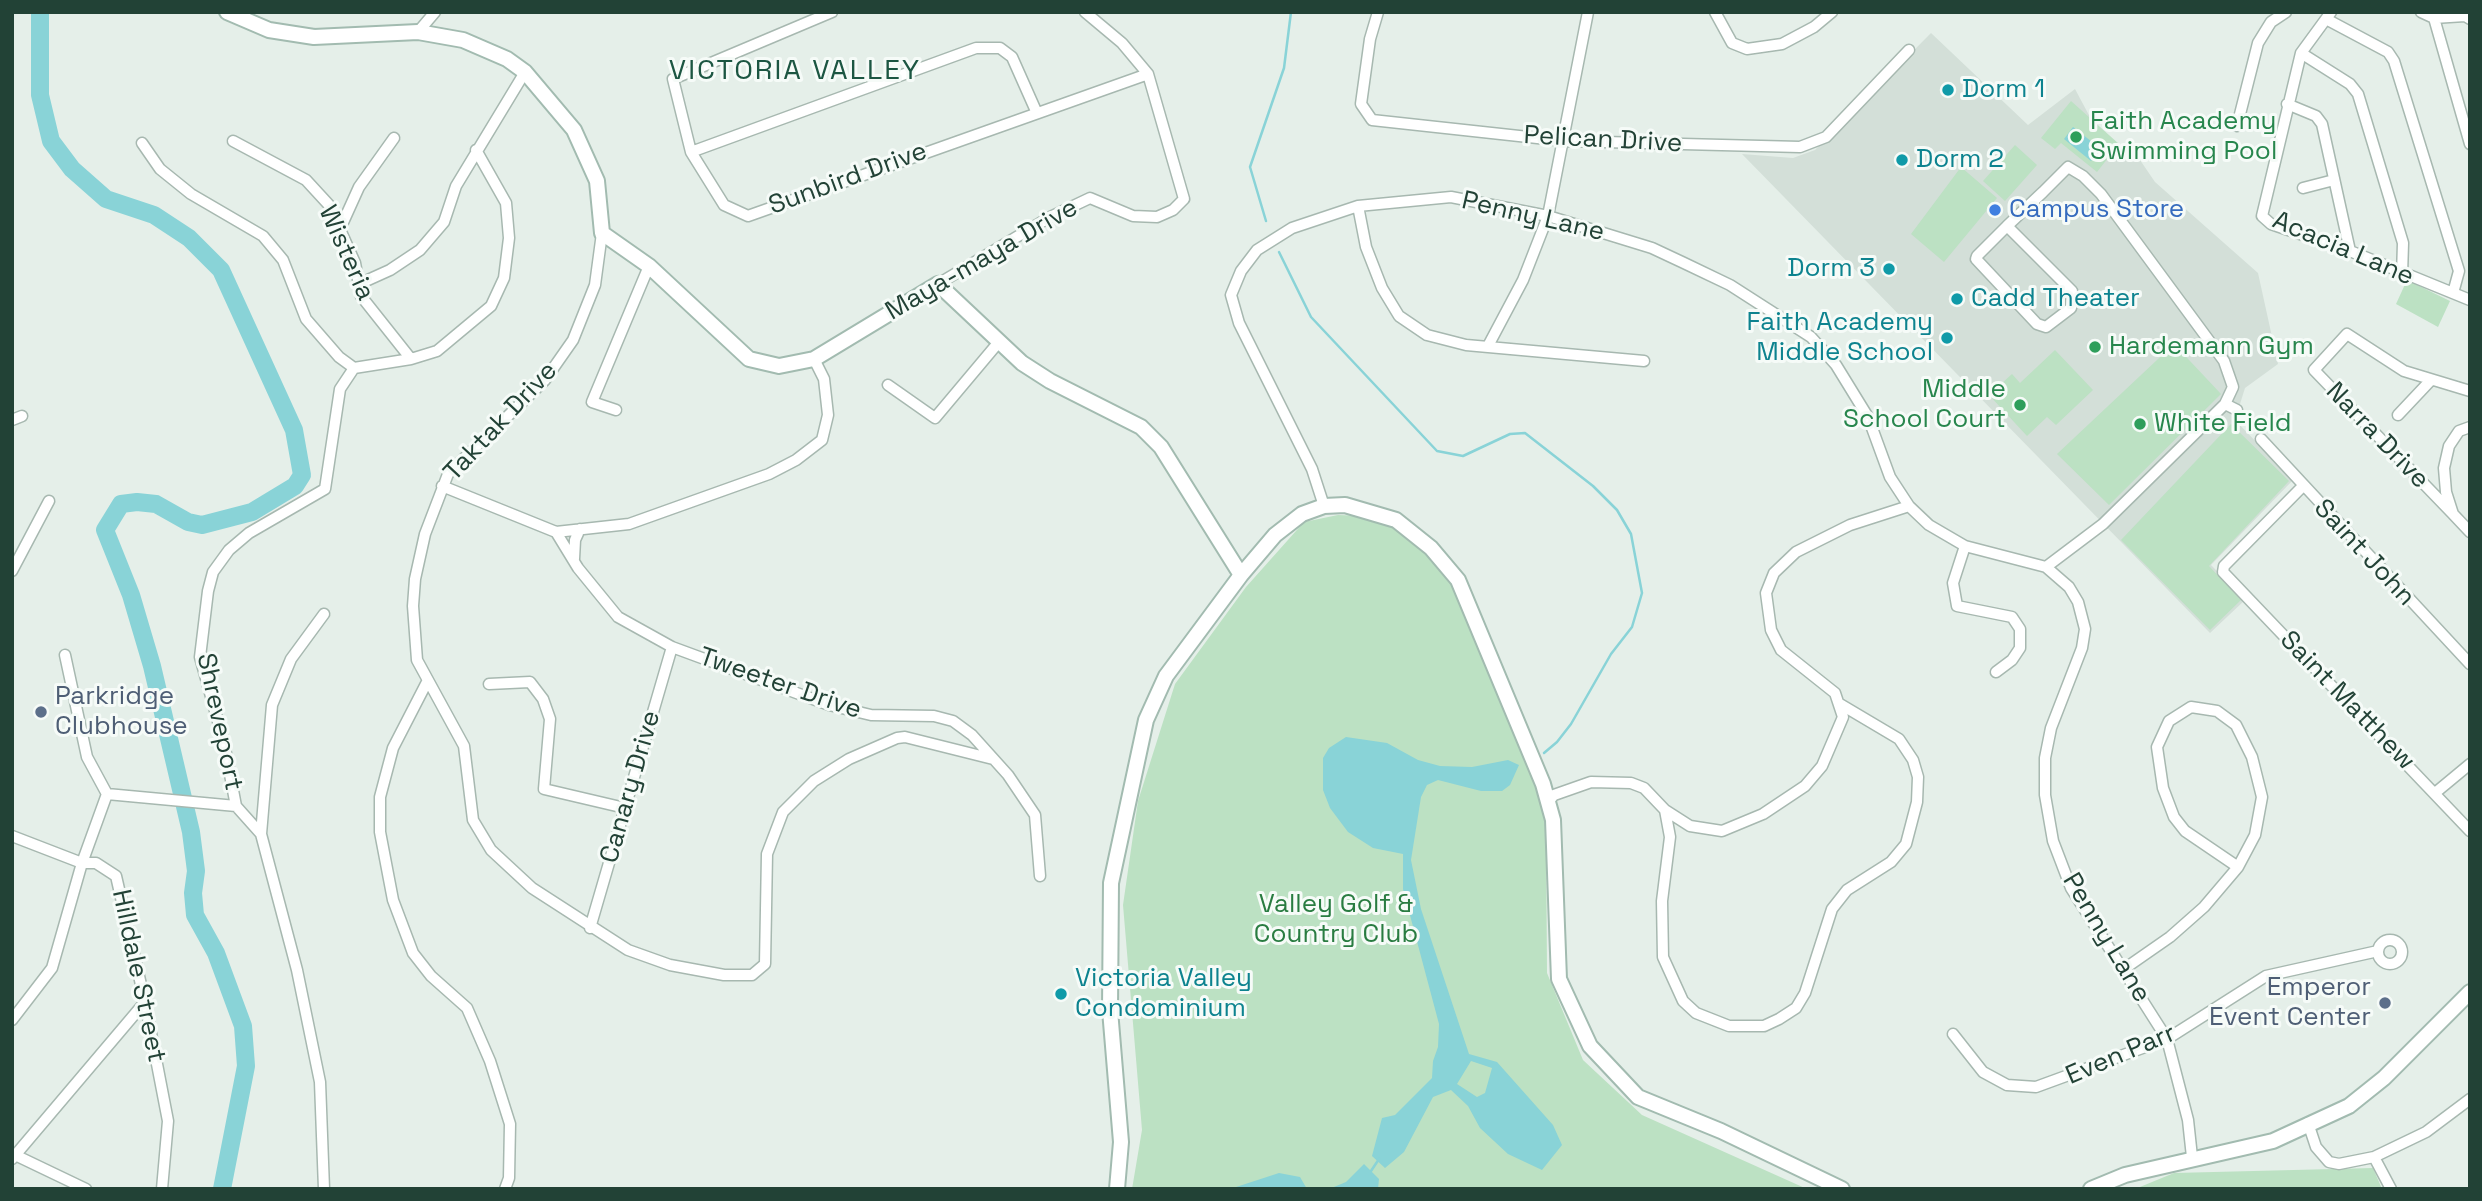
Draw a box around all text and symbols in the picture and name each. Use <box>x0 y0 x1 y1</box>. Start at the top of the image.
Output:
district label: VICTORIA VALLEY <box>671 54 919 88</box>
place label: Dorm 1 <box>1962 74 2045 106</box>
marker: Dorm 1 <box>1940 82 1956 98</box>
place label: Faith Academy Swimming Pool <box>2090 106 2277 168</box>
street label: Pelican Drive <box>1523 120 1683 160</box>
marker: Faith Academy Swimming Pool <box>2068 129 2084 145</box>
street label: Sunbird Drive <box>765 136 931 222</box>
place label: Dorm 2 <box>1916 144 2004 176</box>
marker: Dorm 2 <box>1894 152 1910 168</box>
street label: Penny Lane <box>1459 185 1607 249</box>
street label: Maya-maya Drive <box>880 192 1084 328</box>
place label: Campus Store <box>2009 194 2184 226</box>
street label: Wisteria <box>311 201 381 305</box>
marker: Campus Store <box>1987 202 2003 218</box>
street label: Acacia Lane <box>2268 205 2418 293</box>
place label: Dorm 3 <box>1787 253 1875 285</box>
marker: Dorm 3 <box>1881 261 1897 277</box>
place label: Cadd Theater <box>1971 283 2140 315</box>
marker: Cadd Theater <box>1949 291 1965 307</box>
place label: Faith Academy Middle School <box>1747 307 1933 368</box>
marker: Faith Academy Middle School <box>1939 330 1955 346</box>
place label: Hardemann Gym <box>2109 331 2314 363</box>
marker: Hardemann Gym <box>2087 339 2103 355</box>
street label: Taktak Drive <box>438 356 564 488</box>
place label: Middle School Court <box>1843 374 2006 436</box>
street label: Narra Drive <box>2319 377 2435 495</box>
marker: Middle School Court <box>2012 397 2028 413</box>
place label: White Field <box>2154 408 2292 440</box>
marker: White Field <box>2132 416 2148 432</box>
street label: Saint John <box>2307 493 2421 613</box>
street label: Saint Matthew <box>2273 625 2421 777</box>
street label: Tweeter Drive <box>695 642 865 726</box>
street label: Shreveport <box>189 651 249 793</box>
place label: Parkridge Clubhouse <box>55 681 188 742</box>
marker: Parkridge Clubhouse <box>33 704 49 720</box>
street label: Canary Drive <box>594 707 668 867</box>
street label: Penny Lane <box>2055 868 2157 1008</box>
street label: Hilldale Street <box>104 887 172 1065</box>
park label: Valley Golf & Country Club <box>1254 889 1418 950</box>
place label: Victoria Valley Condominium <box>1075 963 1252 1024</box>
place label: Emperor Event Center <box>2209 972 2371 1034</box>
marker: Victoria Valley Condominium <box>1053 986 1069 1002</box>
marker: Emperor Event Center <box>2377 995 2393 1011</box>
street label: Even Parr <box>2062 1018 2180 1092</box>

